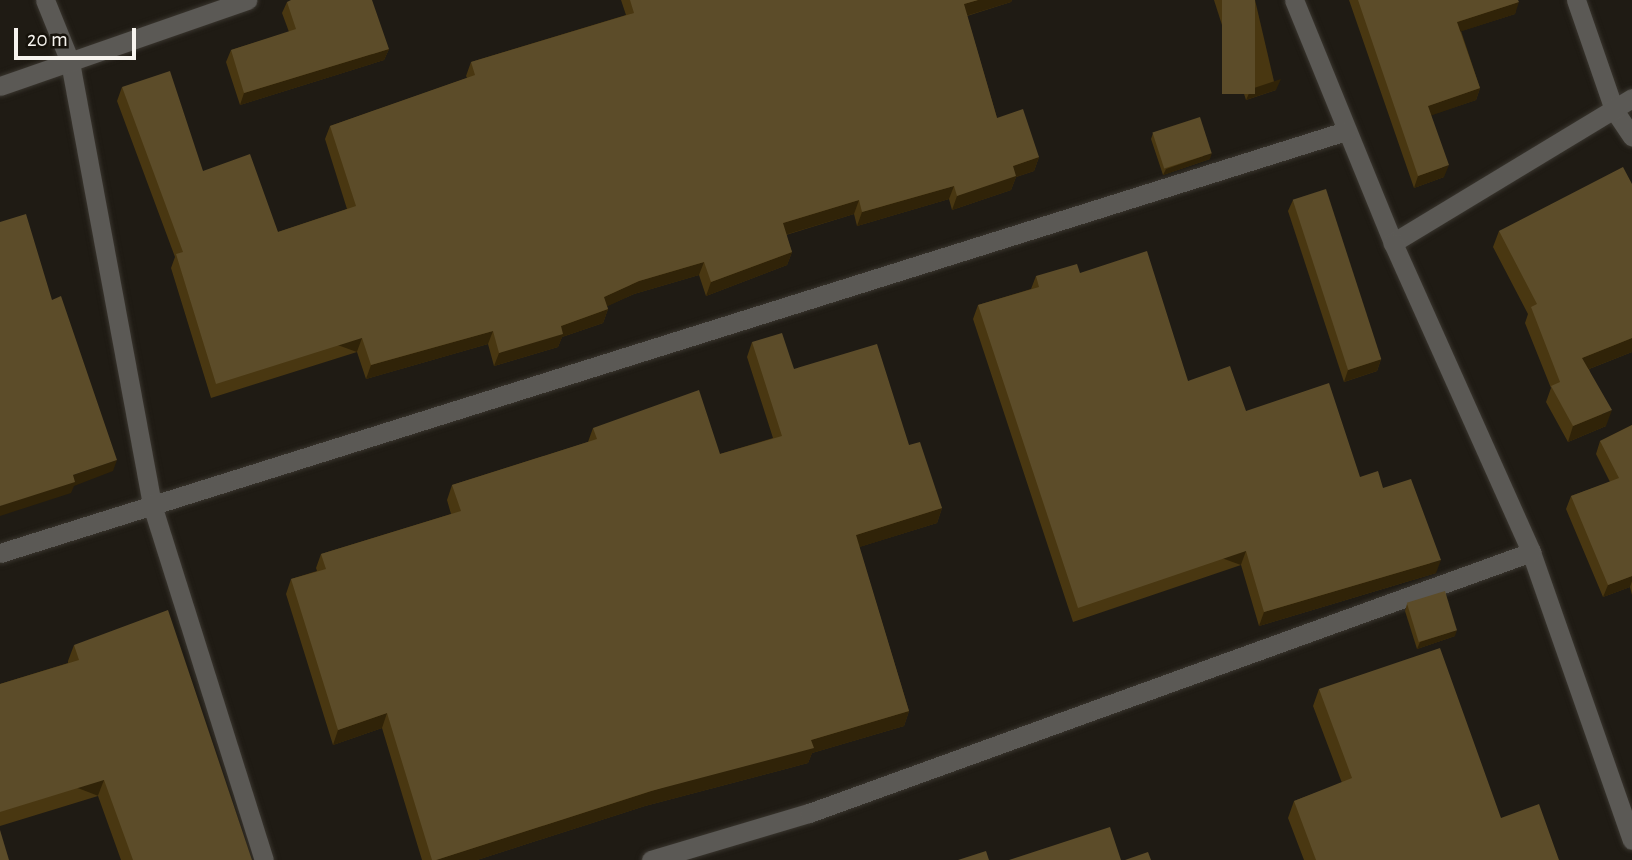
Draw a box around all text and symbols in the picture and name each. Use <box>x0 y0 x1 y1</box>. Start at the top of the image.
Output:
scale bar <box>18 14 140 58</box>
text: 20 m <box>27 29 68 50</box>

